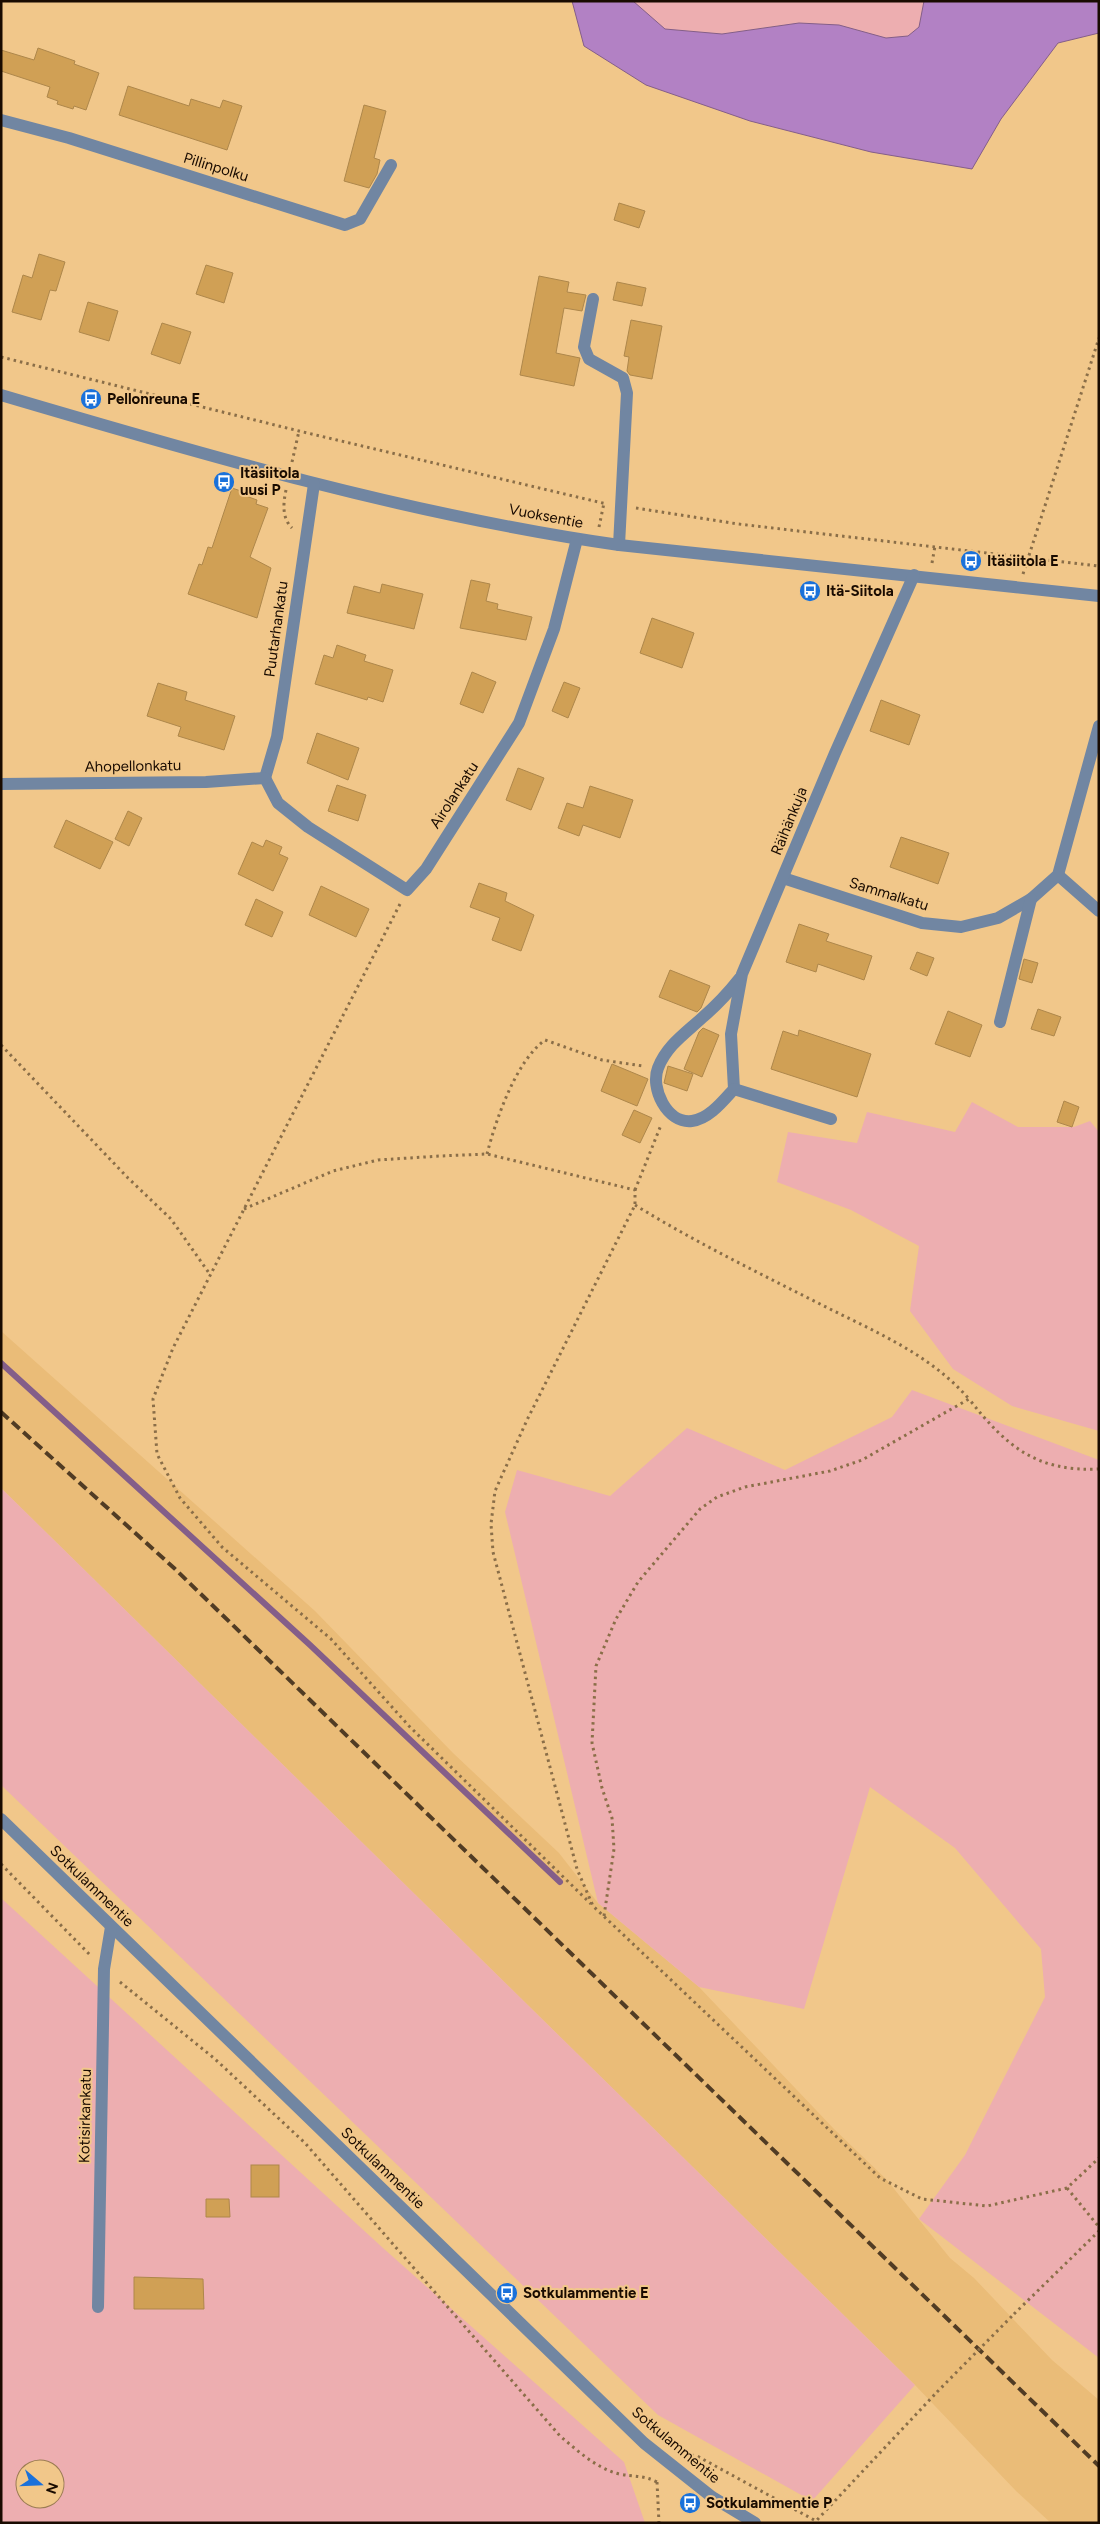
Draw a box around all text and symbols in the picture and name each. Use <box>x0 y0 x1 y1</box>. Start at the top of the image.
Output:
street label: Pillinpolku <box>181 149 251 185</box>
bus stop icon: Pellonreuna E <box>79 387 103 411</box>
place label: Pellonreuna E <box>107 390 200 408</box>
place label: Itäsiitola uusi P <box>240 464 299 499</box>
bus stop icon: Itäsiitola uusi P <box>212 470 236 494</box>
street label: Vuoksentie <box>507 500 585 532</box>
bus stop icon: Itäsiitola E <box>959 549 983 573</box>
place label: Itäsiitola E <box>987 552 1059 570</box>
bus stop icon: Itä-Siitola <box>798 579 822 603</box>
street label: Puutarhankatu <box>260 580 292 678</box>
place label: Itä-Siitola <box>826 582 894 600</box>
street label: Ahopellonkatu <box>84 756 182 776</box>
street label: Airolankatu <box>426 758 482 832</box>
street label: Räihänkuja <box>767 784 811 858</box>
street label: Sammalkatu <box>847 873 931 915</box>
street label: Sotkulammentie <box>46 1841 138 1931</box>
street label: Kotisirkankatu <box>75 2069 95 2163</box>
street label: Sotkulammentie <box>337 2123 429 2213</box>
bus stop icon: Sotkulammentie E <box>495 2281 519 2305</box>
place label: Sotkulammentie E <box>523 2284 649 2302</box>
street label: Sotkulammentie <box>628 2403 724 2487</box>
north arrow <box>15 2459 65 2509</box>
text: N <box>42 2480 62 2496</box>
bus stop icon: Sotkulammentie P <box>678 2491 702 2515</box>
place label: Sotkulammentie P <box>706 2494 832 2512</box>

